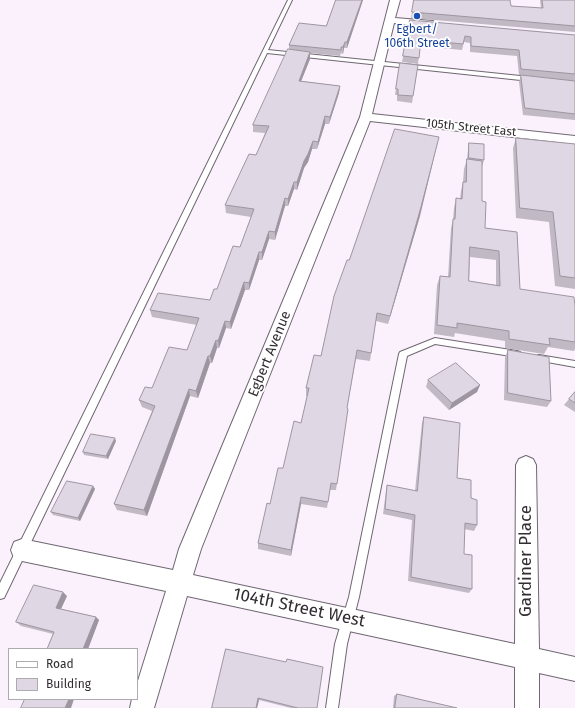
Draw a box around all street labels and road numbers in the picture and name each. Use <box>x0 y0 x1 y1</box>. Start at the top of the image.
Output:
street label: 105th Street East <box>425 116 517 140</box>
street label: Egbert Avenue <box>245 309 295 399</box>
street label: Gardiner Place <box>516 505 536 617</box>
street label: 104th Street West <box>231 584 367 632</box>

